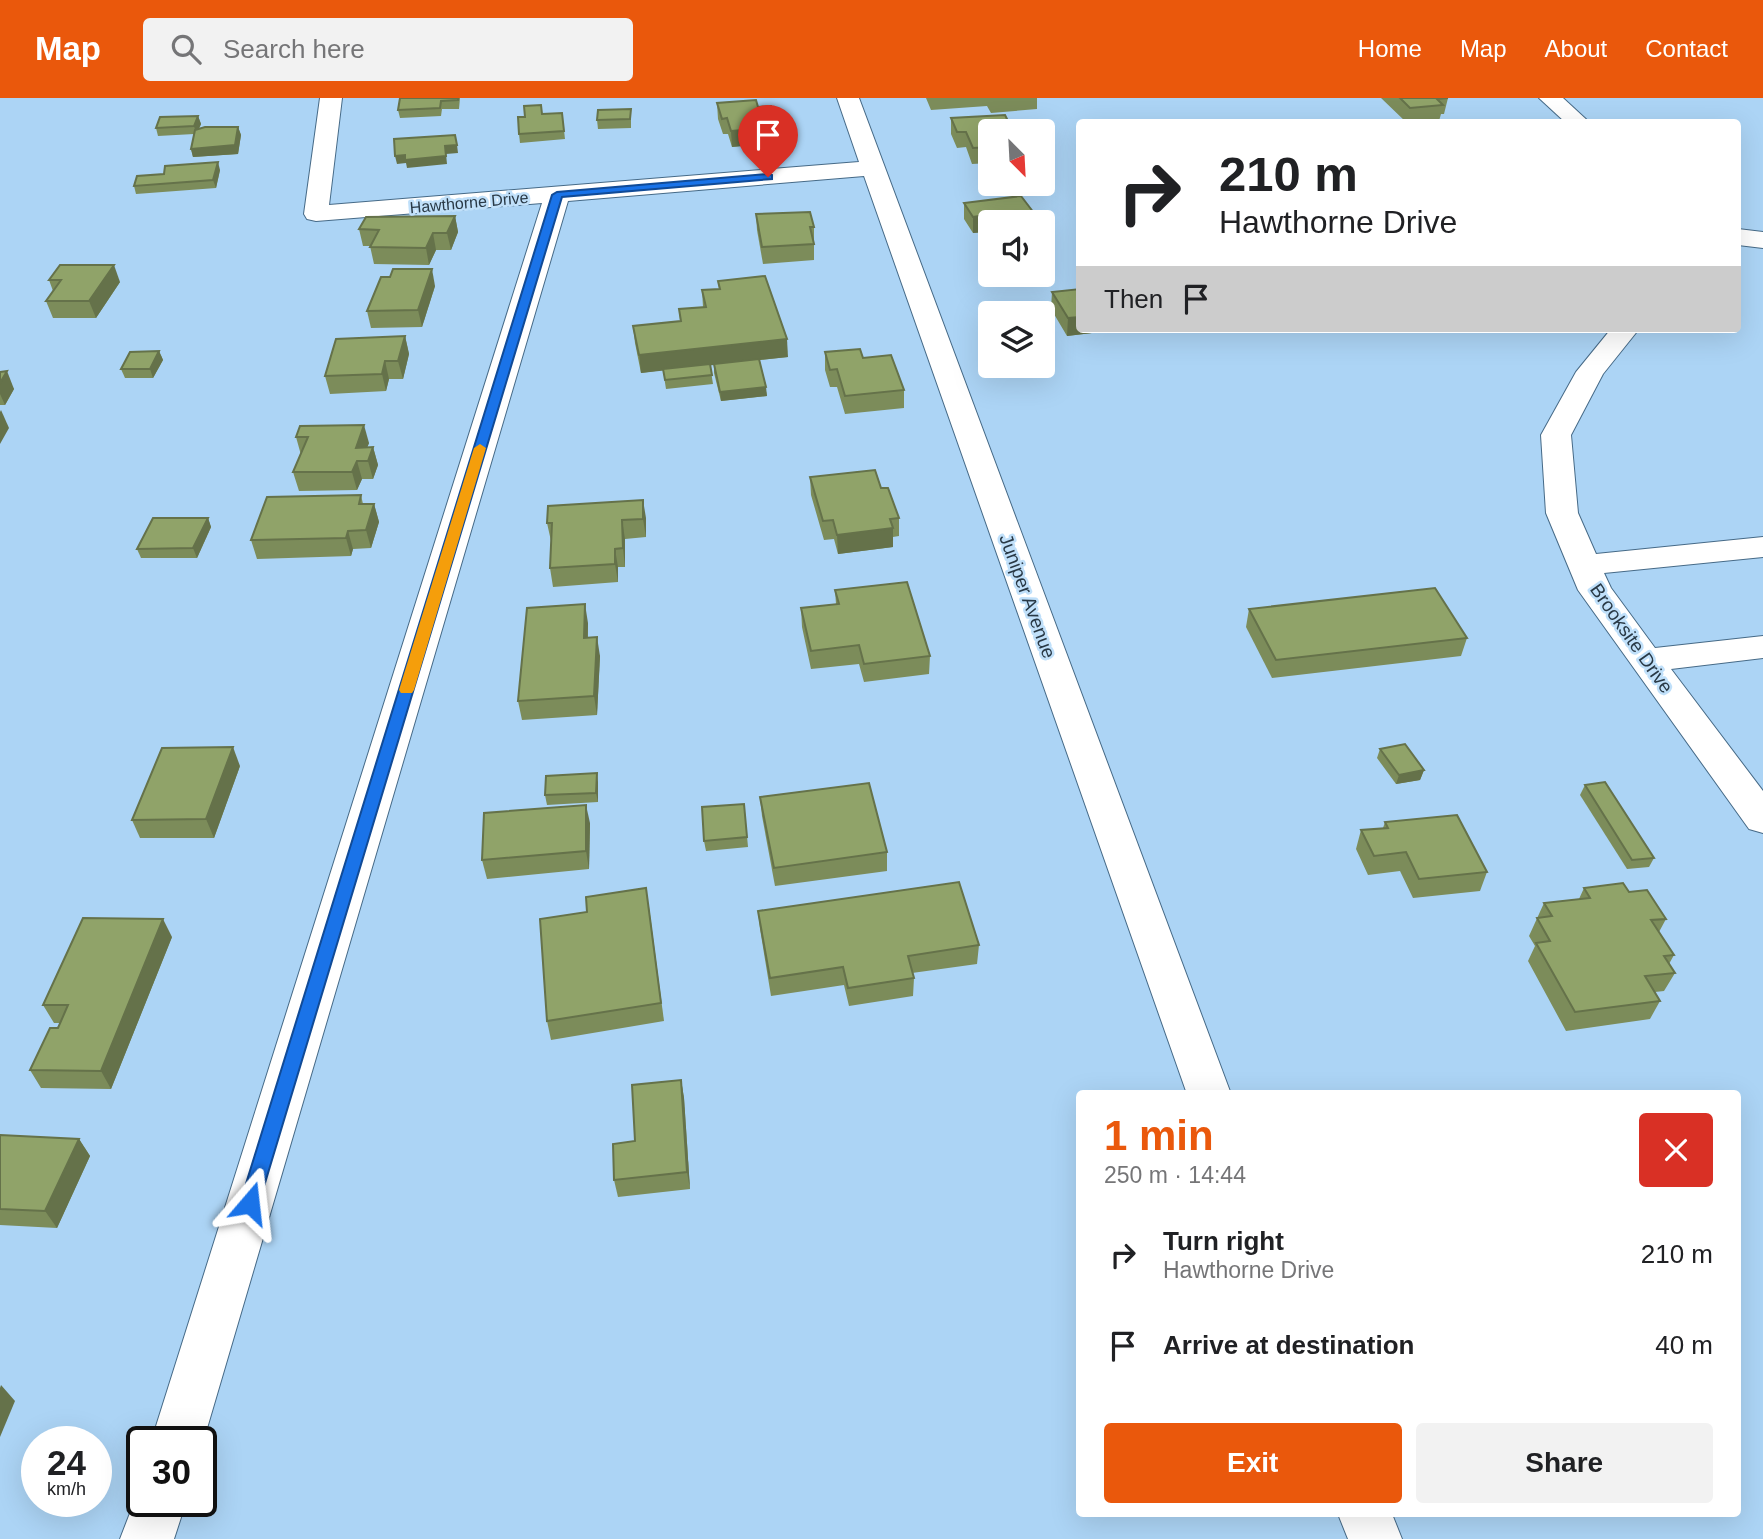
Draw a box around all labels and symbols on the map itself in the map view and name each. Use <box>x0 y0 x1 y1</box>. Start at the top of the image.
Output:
pin <box>738 105 798 177</box>
north arrow <box>978 119 1055 196</box>
street label: Hawthorne Drive <box>409 189 529 216</box>
street label: Juniper Avenue <box>995 531 1060 661</box>
street label: Brooksite Drive <box>1586 579 1677 697</box>
position arrow <box>213 1166 287 1240</box>
speed limit sign: 30 <box>126 1426 217 1517</box>

